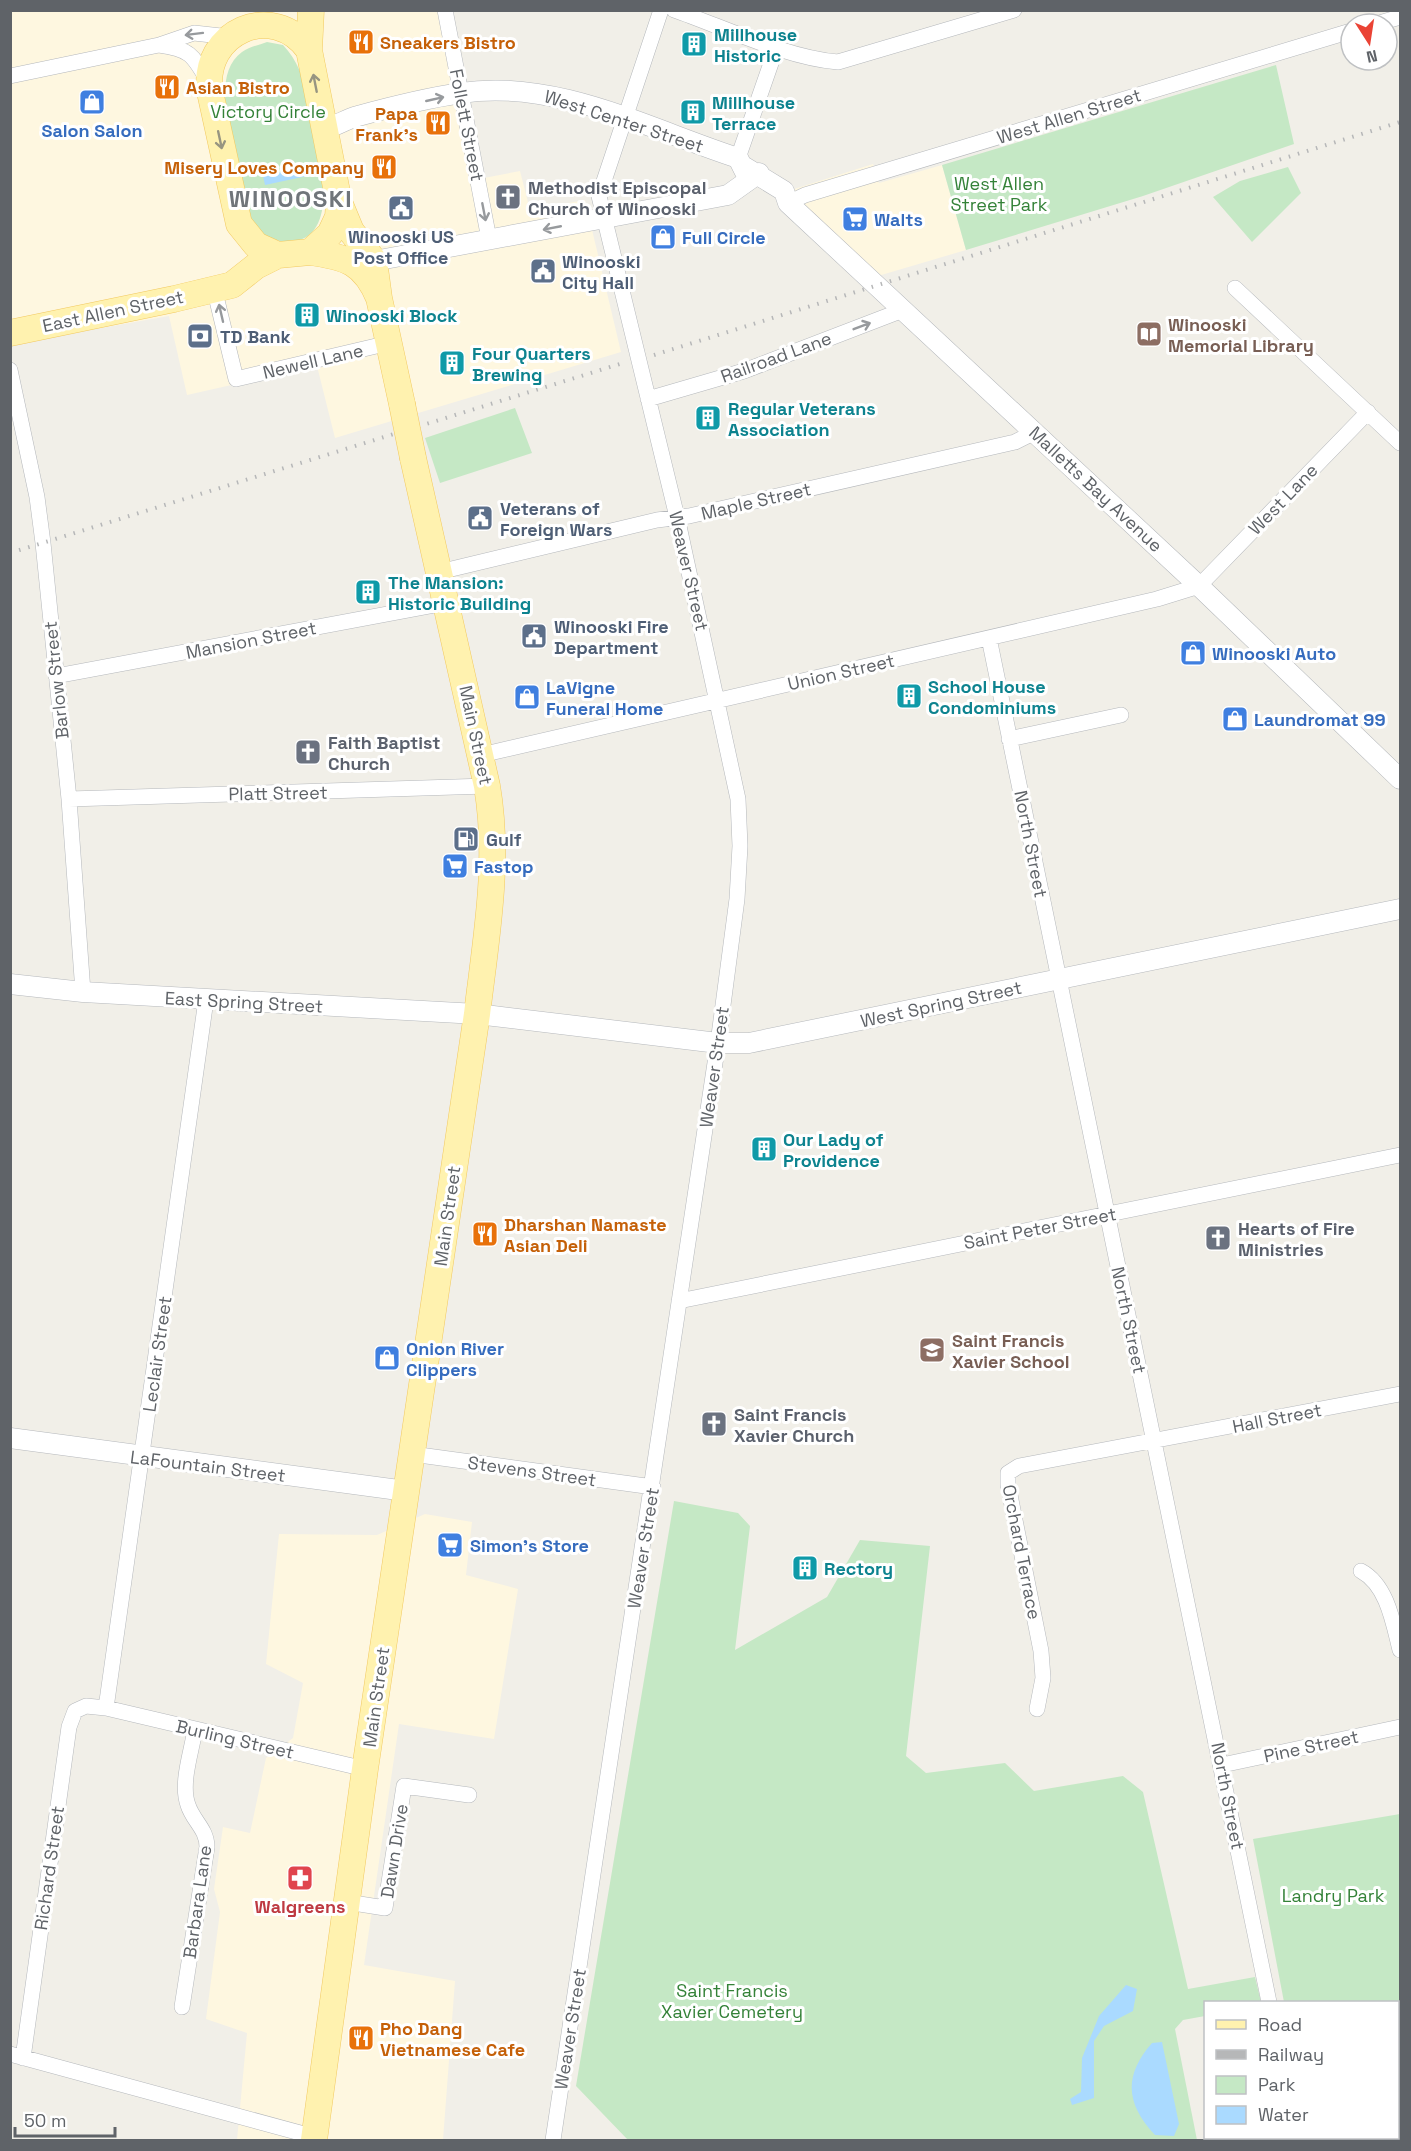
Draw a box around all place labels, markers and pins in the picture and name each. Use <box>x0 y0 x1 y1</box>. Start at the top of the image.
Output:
place label: Millhouse Historic <box>714 23 797 67</box>
restaurant icon: Sneakers Bistro <box>346 27 376 57</box>
building icon: Millhouse Historic <box>679 29 709 59</box>
place label: Sneakers Bistro <box>380 31 516 54</box>
restaurant icon: Asian Bistro <box>152 72 182 102</box>
place label: Asian Bistro <box>186 76 290 99</box>
shop icon: Salon Salon <box>77 87 107 117</box>
place label: Millhouse Terrace <box>712 91 795 135</box>
building icon: Millhouse Terrace <box>678 97 708 127</box>
place label: Papa Frank's <box>355 102 419 146</box>
restaurant icon: Papa Frank's <box>423 108 453 138</box>
place label: Salon Salon <box>42 119 142 142</box>
restaurant icon: Misery Loves Company <box>369 152 399 182</box>
place label: Misery Loves Company <box>164 156 364 179</box>
place label: Methodist Episcopal Church of Winooski <box>528 176 707 220</box>
church icon: Methodist Episcopal Church of Winooski <box>493 182 523 212</box>
public building icon: Winooski US Post Office <box>386 193 416 223</box>
supermarket icon: Walts <box>840 204 870 234</box>
place label: Walts <box>874 208 923 231</box>
shop icon: Full Circle <box>648 222 678 252</box>
place label: Winooski US Post Office <box>348 225 454 269</box>
place label: Full Circle <box>682 226 766 249</box>
place label: Winooski City Hall <box>562 250 640 294</box>
public building icon: Winooski City Hall <box>528 256 558 286</box>
building icon: Winooski Block <box>292 300 322 330</box>
place label: Winooski Block <box>326 304 457 327</box>
place label: Winooski Memorial Library <box>1168 313 1314 357</box>
library icon: Winooski Memorial Library <box>1134 319 1164 349</box>
bank icon: TD Bank <box>185 321 215 351</box>
place label: TD Bank <box>220 325 291 348</box>
place label: Four Quarters Brewing <box>472 342 591 386</box>
building icon: Four Quarters Brewing <box>437 348 467 378</box>
place label: Regular Veterans Association <box>728 397 876 441</box>
building icon: Regular Veterans Association <box>693 403 723 433</box>
place label: Veterans of Foreign Wars <box>500 497 612 541</box>
public building icon: Veterans of Foreign Wars <box>465 503 495 533</box>
place label: The Mansion: Historic Building <box>388 571 531 615</box>
building icon: The Mansion: Historic Building <box>353 577 383 607</box>
place label: Winooski Fire Department <box>554 615 669 659</box>
public building icon: Winooski Fire Department <box>519 621 549 651</box>
shop icon: Winooski Auto <box>1178 638 1208 668</box>
place label: Winooski Auto <box>1212 642 1336 665</box>
place label: School House Condominiums <box>928 675 1056 719</box>
place label: LaVigne Funeral Home <box>546 676 663 720</box>
building icon: School House Condominiums <box>894 681 924 711</box>
shop icon: LaVigne Funeral Home <box>512 682 542 712</box>
shop icon: Laundromat 99 <box>1220 704 1250 734</box>
place label: Laundromat 99 <box>1254 708 1386 731</box>
place label: Faith Baptist Church <box>328 731 441 775</box>
church icon: Faith Baptist Church <box>293 737 323 767</box>
fuel station icon: Gulf <box>451 824 481 854</box>
place label: Gulf <box>486 828 522 851</box>
supermarket icon: Fastop <box>440 851 470 881</box>
place label: Fastop <box>474 855 533 878</box>
place label: Our Lady of Providence <box>783 1128 884 1172</box>
building icon: Our Lady of Providence <box>749 1134 779 1164</box>
place label: Dharshan Namaste Asian Deli <box>504 1213 667 1257</box>
place label: Hearts of Fire Ministries <box>1238 1217 1355 1261</box>
restaurant icon: Dharshan Namaste Asian Deli <box>470 1219 500 1249</box>
church icon: Hearts of Fire Ministries <box>1203 1223 1233 1253</box>
place label: Saint Francis Xavier School <box>952 1329 1070 1373</box>
school or university icon: Saint Francis Xavier School <box>917 1335 947 1365</box>
place label: Onion River Clippers <box>406 1337 504 1381</box>
shop icon: Onion River Clippers <box>372 1343 402 1373</box>
place label: Saint Francis Xavier Church <box>734 1403 854 1447</box>
church icon: Saint Francis Xavier Church <box>699 1409 729 1439</box>
supermarket icon: Simon's Store <box>435 1530 465 1560</box>
place label: Simon's Store <box>470 1534 589 1557</box>
building icon: Rectory <box>790 1553 820 1583</box>
place label: Rectory <box>824 1557 893 1580</box>
pharmacy icon: Walgreens <box>285 1863 315 1893</box>
place label: Walgreens <box>255 1895 345 1918</box>
place label: Pho Dang Vietnamese Cafe <box>380 2017 525 2061</box>
restaurant icon: Pho Dang Vietnamese Cafe <box>346 2023 376 2053</box>

